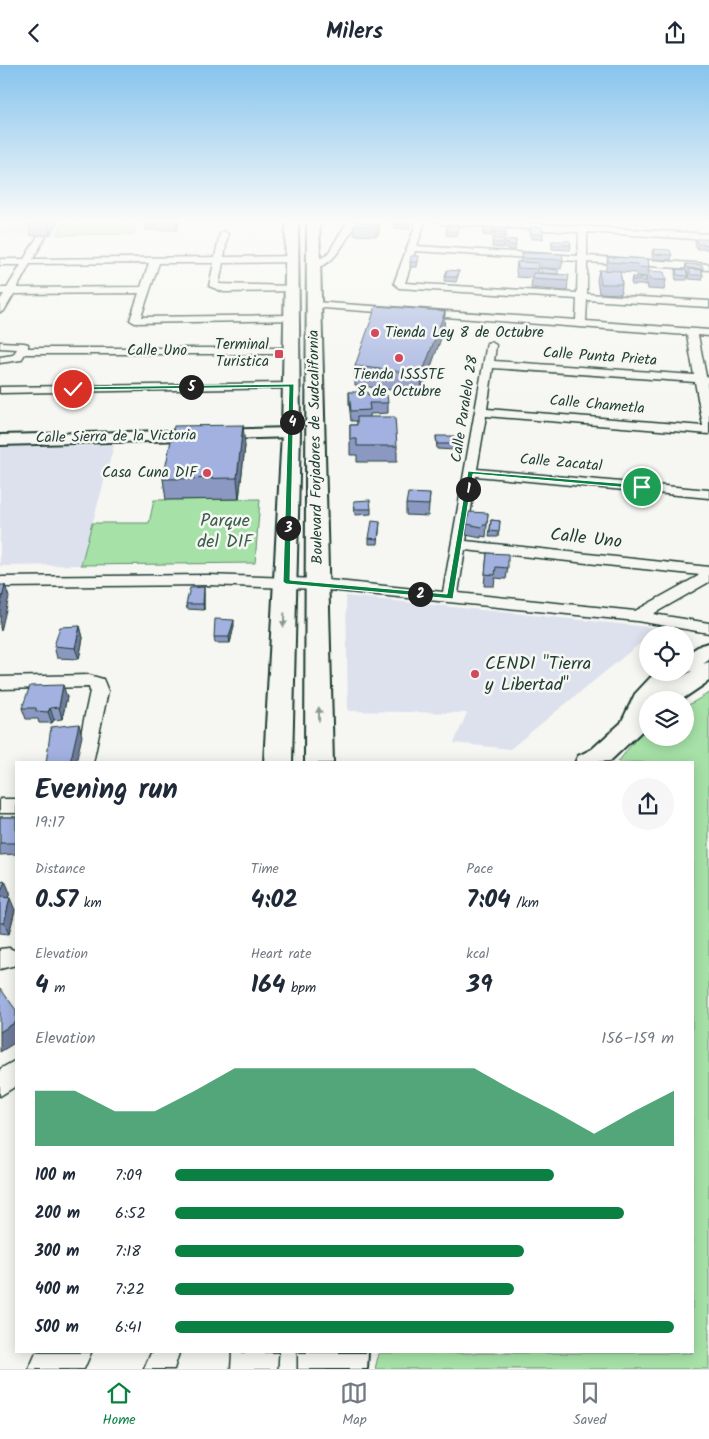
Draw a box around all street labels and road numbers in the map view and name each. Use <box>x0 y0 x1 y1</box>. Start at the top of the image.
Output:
street label: Boulevard Forjadores de Sudcalifornia <box>302 330 330 564</box>
street label: Calle Uno <box>127 339 187 363</box>
street label: Calle Punta Prieta <box>542 341 658 373</box>
street label: Calle Paralelo 28 <box>445 353 485 464</box>
street label: Calle Chametla <box>548 389 646 421</box>
street label: Calle Sierra de la Victoria <box>35 424 197 450</box>
street label: Calle Zacatal <box>519 447 604 479</box>
street label: Calle Uno <box>549 521 623 557</box>

